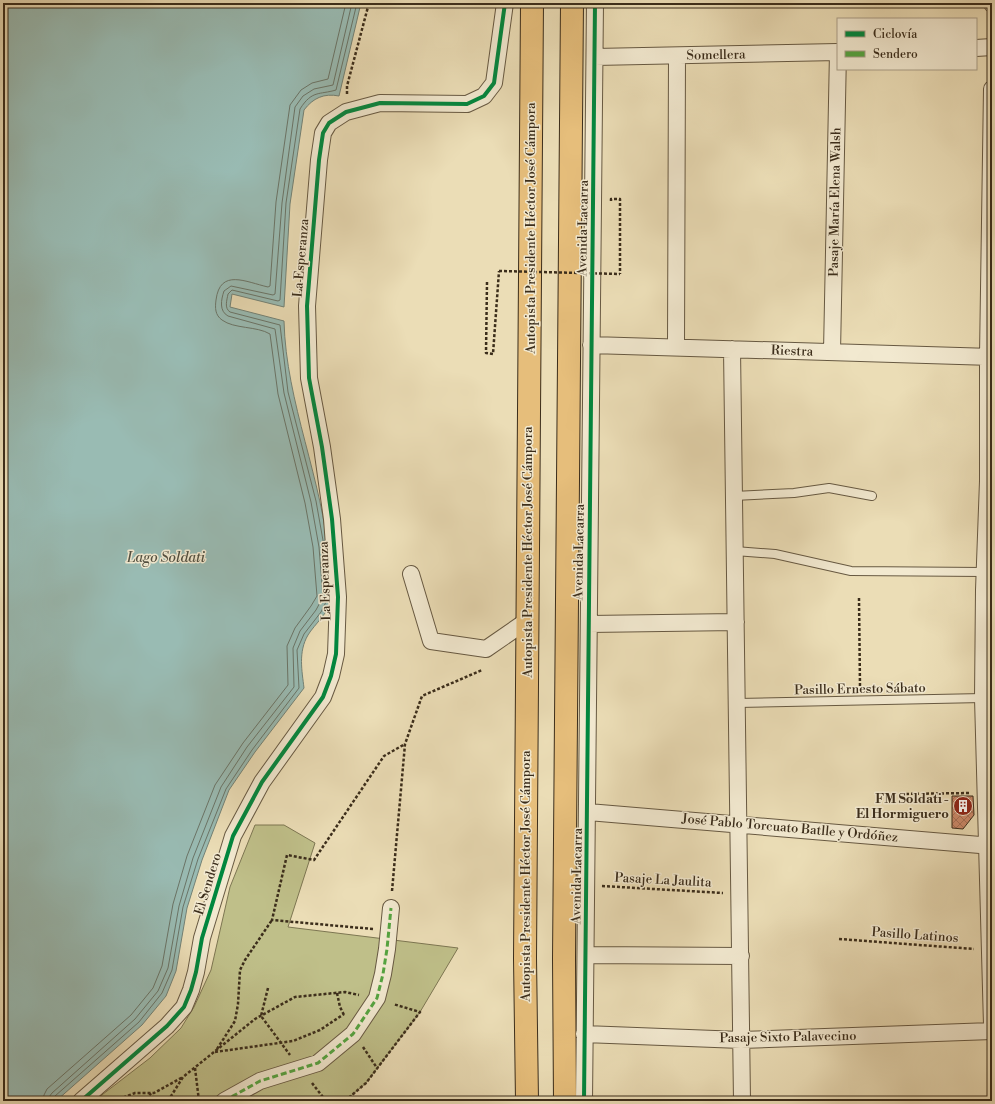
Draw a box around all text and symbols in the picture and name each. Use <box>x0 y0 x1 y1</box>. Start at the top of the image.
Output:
legend <box>837 18 977 70</box>
text: Ciclovía <box>873 27 918 42</box>
street label: Somellera <box>686 46 746 64</box>
text: Sendero <box>873 47 918 62</box>
street label: Autopista Presidente Héctor José Cámpora <box>523 102 539 355</box>
street label: Pasaje María Elena Walsh <box>826 127 844 277</box>
street label: Avenida Lacarra <box>574 179 592 277</box>
street label: La Esperanza <box>290 217 312 298</box>
street label: Riestra <box>771 342 814 360</box>
street label: Autopista Presidente Héctor José Cámpora <box>520 426 536 679</box>
street label: Avenida Lacarra <box>570 503 588 601</box>
street label: La Esperanza <box>316 541 334 621</box>
water label: Lago Soldati <box>126 549 206 567</box>
street label: Pasillo Ernesto Sábato <box>794 680 926 698</box>
street label: Autopista Presidente Héctor José Cámpora <box>518 750 534 1003</box>
place label: FM Soldati - El Hormiguero <box>856 791 949 822</box>
building icon: FM Soldati - El Hormiguero <box>952 795 974 817</box>
street label: José Pablo Torcuato Batlle y Ordóñez <box>680 810 899 845</box>
street label: Avenida Lacarra <box>568 827 586 925</box>
street label: El Sendero <box>191 851 225 917</box>
street label: Pasaje La Jaulita <box>614 869 712 891</box>
street label: Pasillo Latinos <box>871 924 959 946</box>
street label: Pasaje Sixto Palavecino <box>719 1028 857 1046</box>

